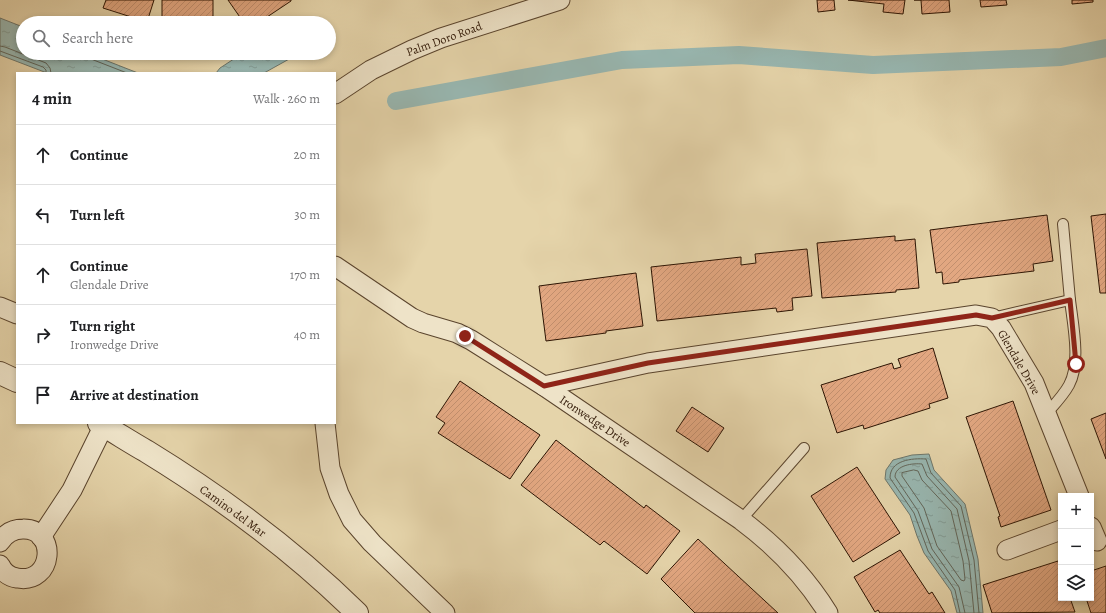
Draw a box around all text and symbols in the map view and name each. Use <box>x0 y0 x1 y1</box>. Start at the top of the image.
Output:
search box <box>16 16 336 60</box>
street label: Palm Doro Road <box>404 18 485 60</box>
icon: search <box>30 27 52 49</box>
text: Search here <box>62 28 133 48</box>
text: 4 min <box>32 87 72 110</box>
text: Walk · 260 m <box>253 90 320 107</box>
icon: ahead <box>32 144 54 166</box>
text: Continue <box>70 145 128 165</box>
text: 20 m <box>294 146 320 163</box>
icon: left <box>32 204 54 226</box>
text: Turn left <box>70 205 125 225</box>
text: 30 m <box>294 206 320 223</box>
text: Continue <box>70 256 128 276</box>
icon: ahead <box>32 264 54 286</box>
text: 170 m <box>290 266 320 283</box>
text: Glendale Drive <box>70 276 148 293</box>
text: Turn right <box>70 316 135 336</box>
icon: right <box>32 324 54 346</box>
text: 40 m <box>294 326 320 343</box>
route end <box>456 327 474 345</box>
street label: Glendale Drive <box>994 327 1044 397</box>
text: Ironwedge Drive <box>70 336 159 353</box>
route start <box>1067 355 1085 373</box>
icon: arrive <box>32 384 54 406</box>
text: Arrive at destination <box>70 385 199 405</box>
street label: Ironwedge Drive <box>557 391 633 451</box>
street label: Camino del Mar <box>196 481 270 541</box>
map controls <box>1058 493 1094 601</box>
button: + <box>1058 493 1094 529</box>
button: − <box>1058 529 1094 565</box>
button: layers <box>1058 565 1094 601</box>

